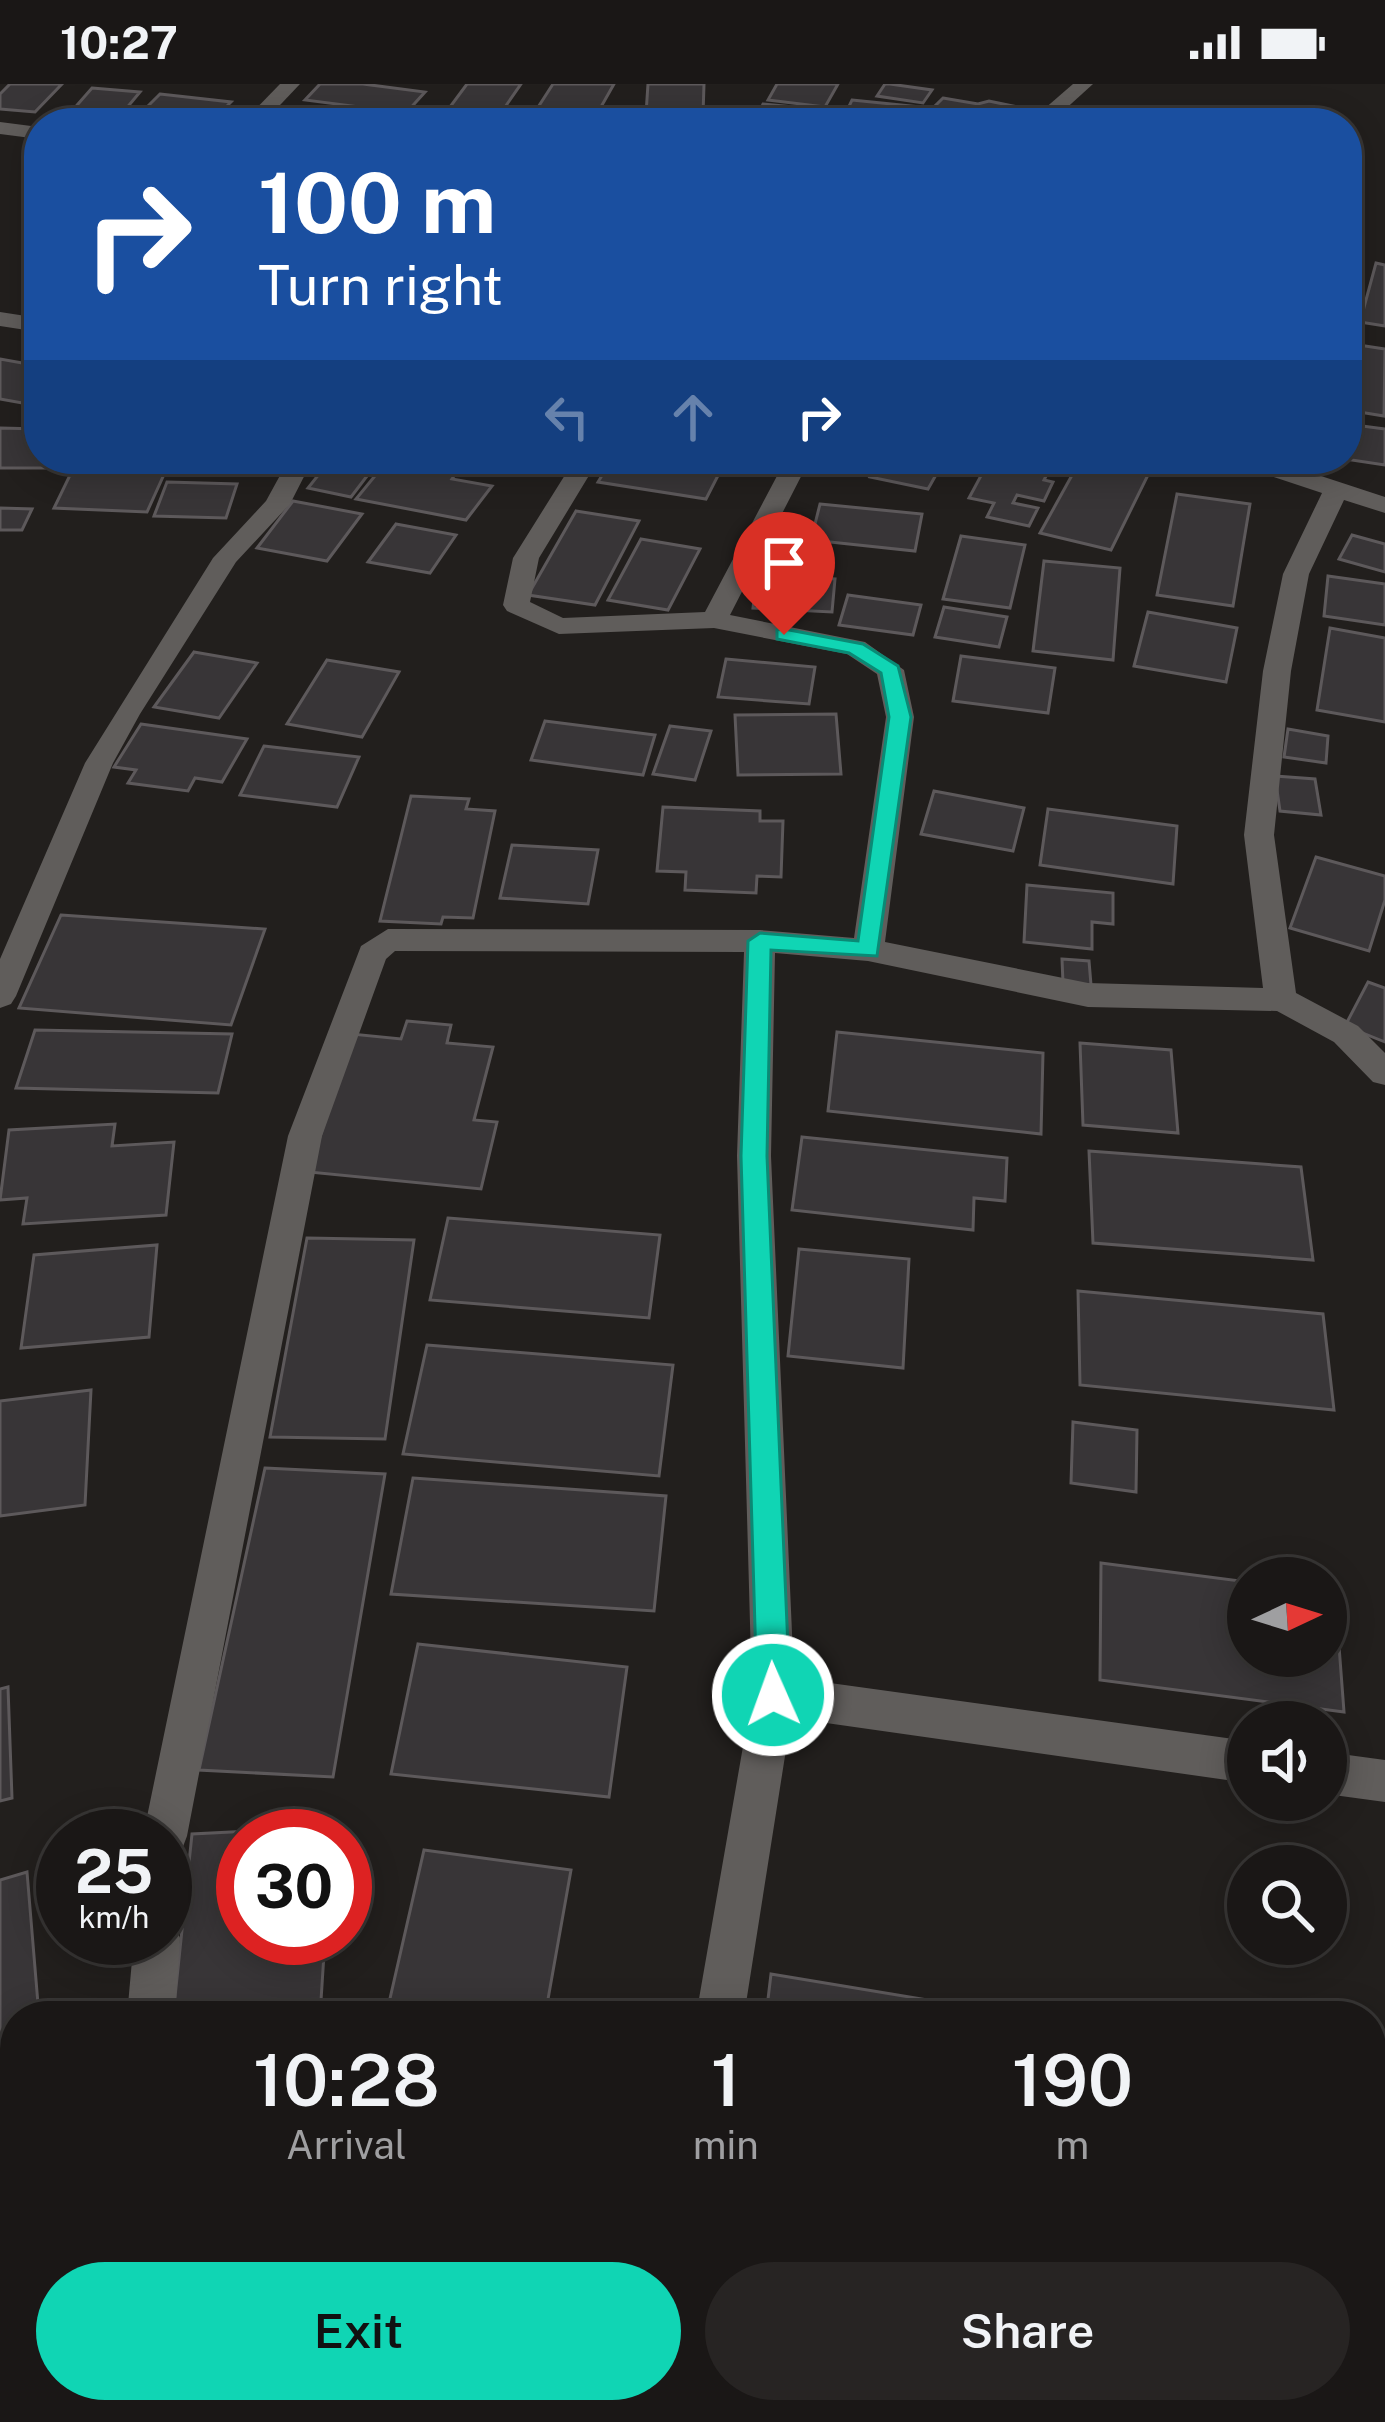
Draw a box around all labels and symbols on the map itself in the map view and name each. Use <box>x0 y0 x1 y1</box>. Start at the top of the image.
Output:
pin <box>733 512 835 635</box>
north arrow <box>1227 1557 1347 1677</box>
position arrow <box>710 1632 836 1758</box>
speed limit sign: 30 <box>216 1809 372 1965</box>

